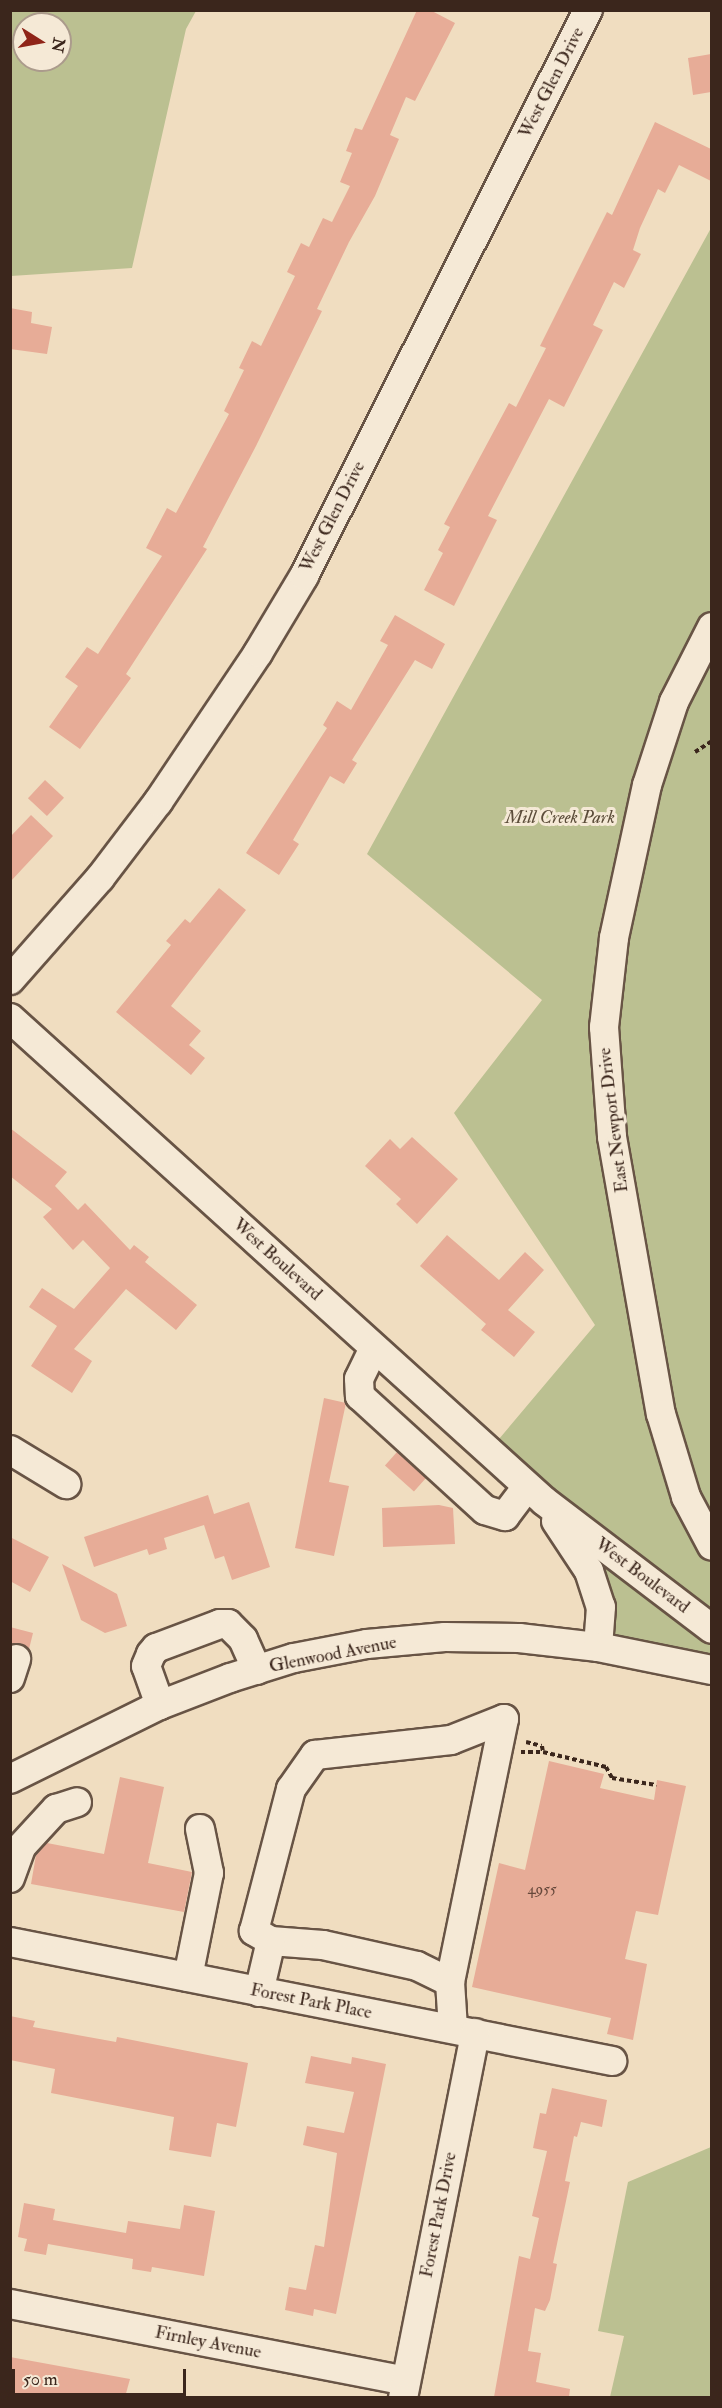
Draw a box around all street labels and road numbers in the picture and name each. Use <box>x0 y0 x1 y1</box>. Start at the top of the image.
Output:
street label: West Glen Drive <box>515 24 589 142</box>
street label: West Glen Drive <box>296 458 370 576</box>
street label: East Newport Drive <box>594 1046 634 1194</box>
street label: West Boulevard <box>228 1214 326 1306</box>
street label: West Boulevard <box>591 1534 693 1618</box>
street label: Glenwood Avenue <box>267 1632 399 1678</box>
street label: Forest Park Place <box>248 1980 374 2024</box>
street label: Forest Park Drive <box>416 2150 462 2280</box>
street label: Firnley Avenue <box>153 2322 263 2364</box>

